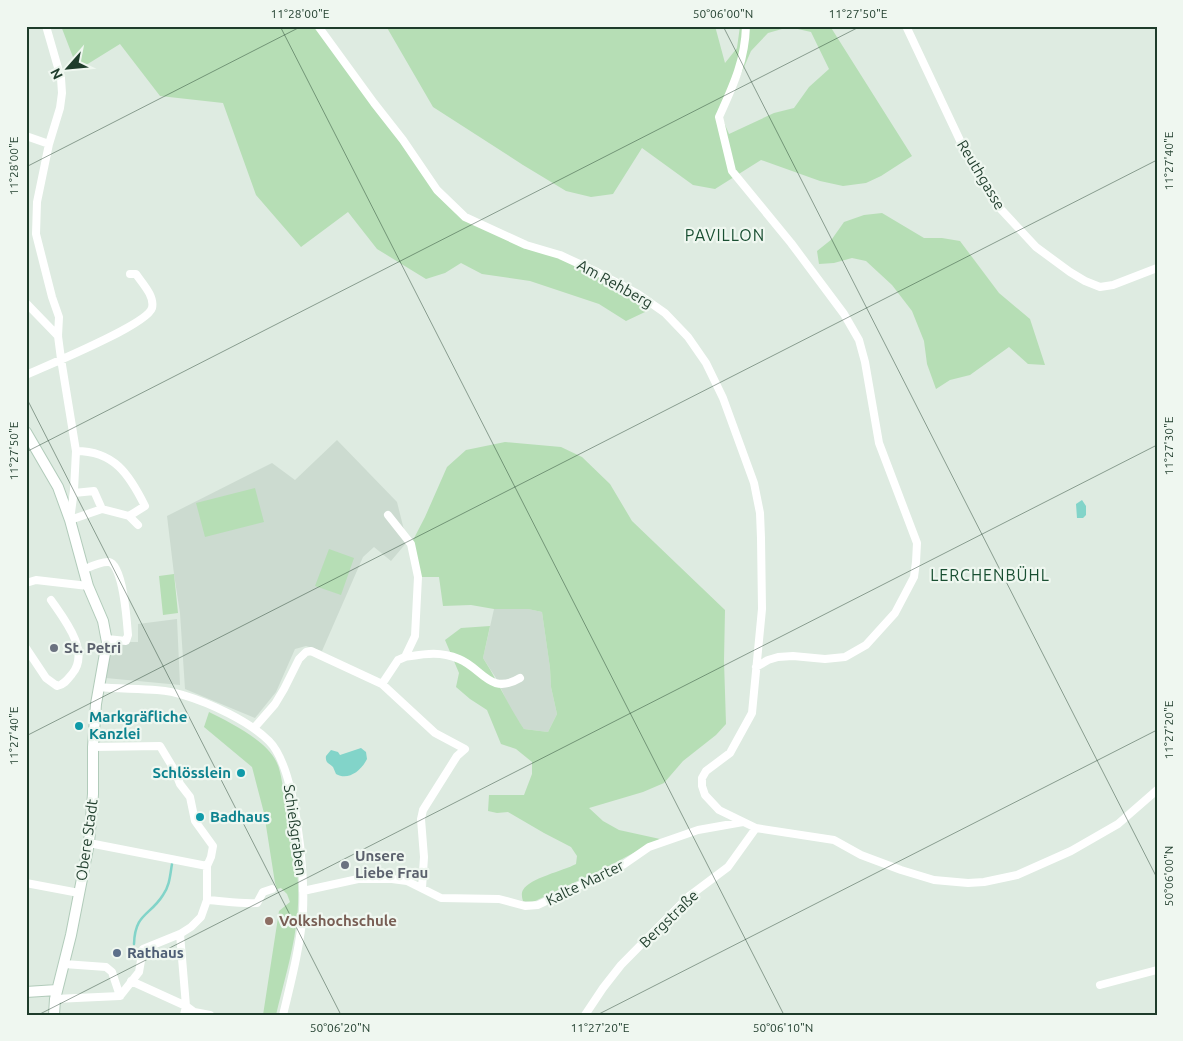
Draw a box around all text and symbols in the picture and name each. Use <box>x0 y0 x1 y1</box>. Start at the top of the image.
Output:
text: 11°28'00"E <box>271 7 330 20</box>
text: 50°06'00"N <box>693 7 753 20</box>
text: 11°27'50"E <box>829 7 888 20</box>
north arrow <box>42 42 92 92</box>
text: N <box>47 66 66 82</box>
text: 11°27'40"E <box>1162 131 1175 190</box>
text: 11°28'00"E <box>7 136 20 195</box>
street label: Reuthgasse <box>954 137 1009 213</box>
district label: PAVILLON <box>685 226 765 244</box>
street label: Am Rehberg <box>575 256 656 311</box>
text: 11°27'30"E <box>1162 416 1175 475</box>
text: 11°27'50"E <box>7 421 20 480</box>
district label: LERCHENBÜHL <box>930 566 1050 584</box>
place label: St. Petri <box>64 639 121 656</box>
marker: St. Petri <box>48 642 60 654</box>
text: 11°27'20"E <box>1162 700 1175 759</box>
text: 11°27'40"E <box>7 706 20 765</box>
place label: Markgräfliche Kanzlei <box>89 708 187 742</box>
marker: Markgräfliche Kanzlei <box>73 720 85 732</box>
place label: Schlösslein <box>152 764 231 781</box>
marker: Schlösslein <box>235 767 247 779</box>
street label: Schießgraben <box>281 783 310 877</box>
street label: Obere Stadt <box>72 798 101 882</box>
place label: Badhaus <box>210 808 270 825</box>
marker: Badhaus <box>194 811 206 823</box>
text: 50°06'00"N <box>1162 846 1175 906</box>
place label: Unsere Liebe Frau <box>355 847 428 881</box>
street label: Kalte Marter <box>543 856 627 909</box>
marker: Unsere Liebe Frau <box>339 859 351 871</box>
street label: Bergstraße <box>636 886 702 951</box>
place label: Volkshochschule <box>279 912 397 929</box>
marker: Volkshochschule <box>263 915 275 927</box>
place label: Rathaus <box>127 944 184 961</box>
marker: Rathaus <box>111 947 123 959</box>
text: 50°06'20"N <box>310 1021 370 1034</box>
text: 11°27'20"E <box>571 1021 630 1034</box>
text: 50°06'10"N <box>753 1021 813 1034</box>

